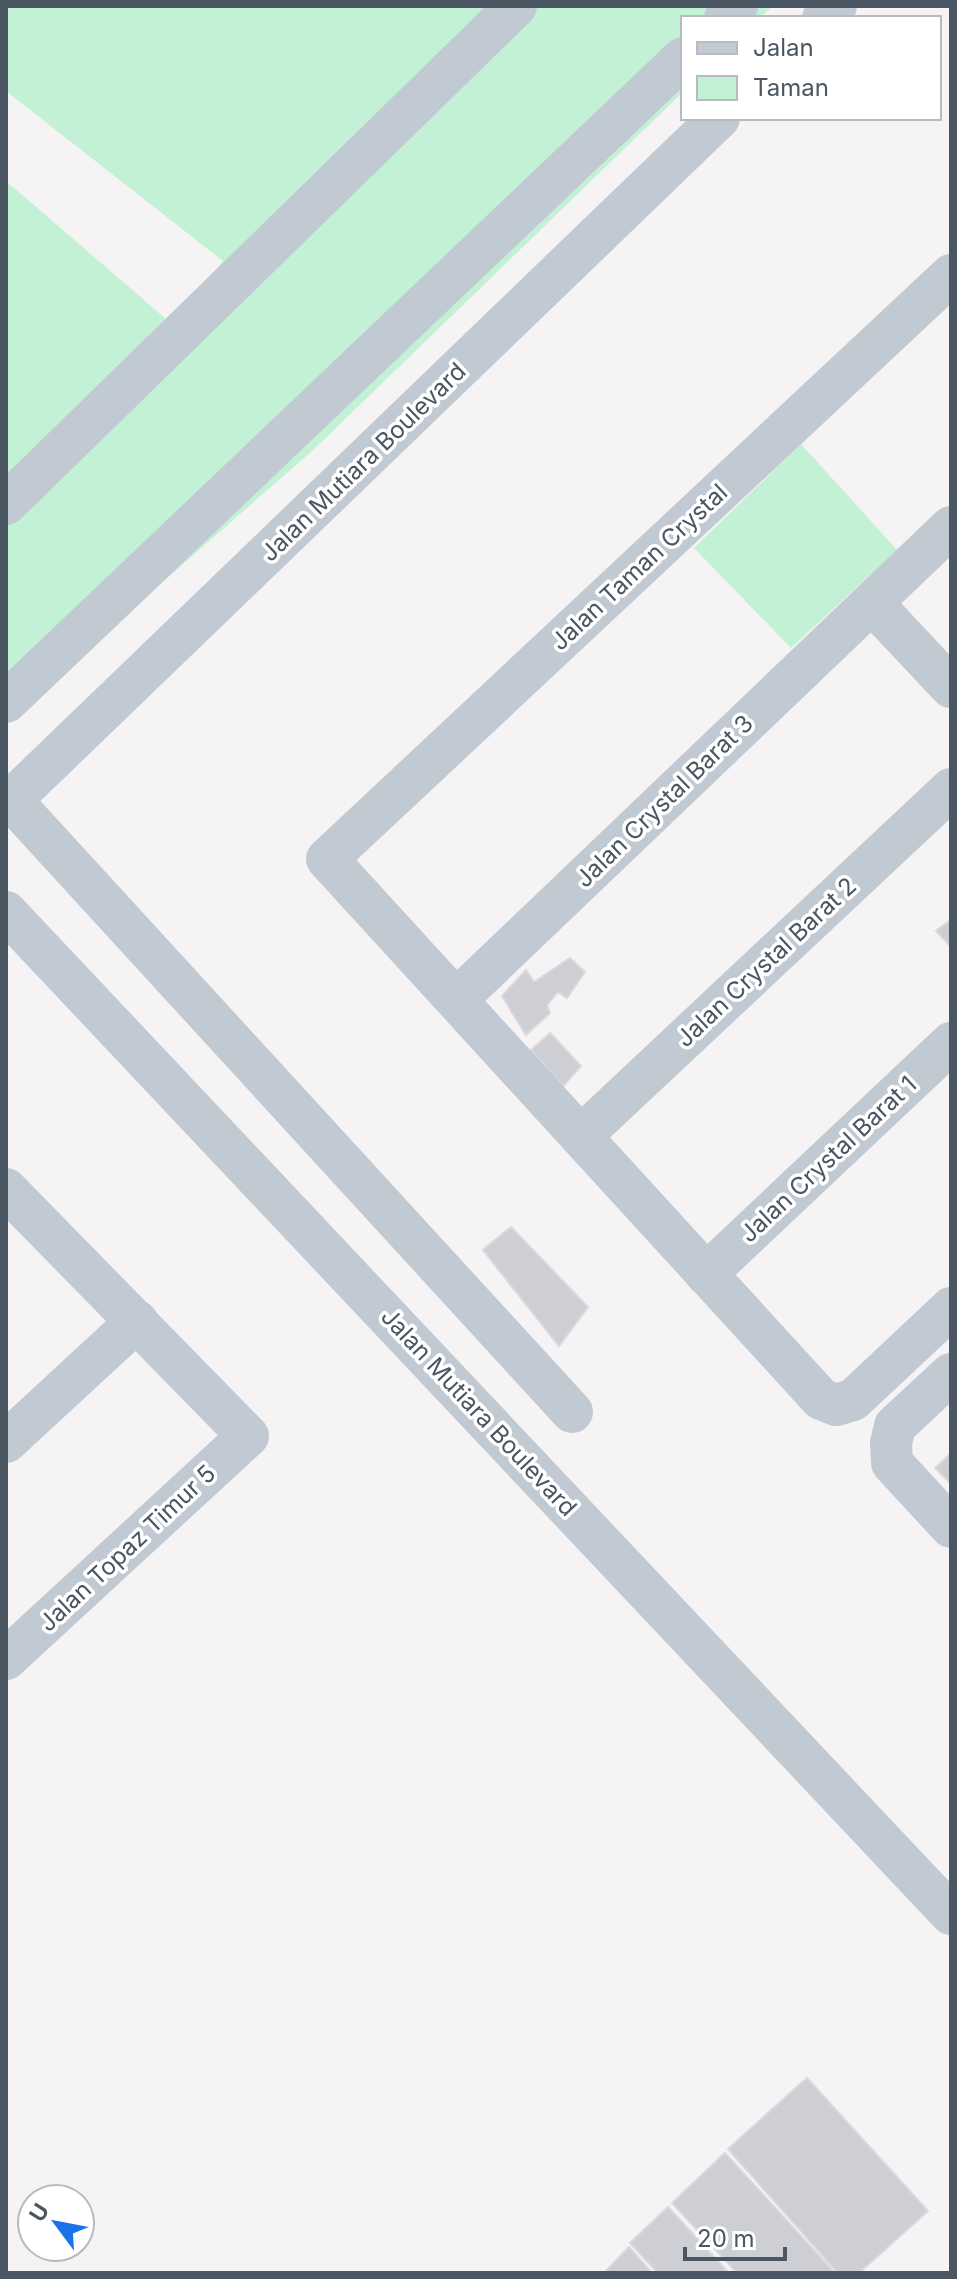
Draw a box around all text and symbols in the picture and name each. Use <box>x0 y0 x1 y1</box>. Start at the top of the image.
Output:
legend <box>681 16 941 120</box>
text: Jalan <box>753 33 814 62</box>
text: Taman <box>753 73 829 102</box>
street label: Jalan Mutiara Boulevard <box>255 357 471 567</box>
street label: Jalan Taman Crystal <box>545 478 733 656</box>
street label: Jalan Crystal Barat 3 <box>569 709 759 893</box>
street label: Jalan Crystal Barat 2 <box>670 871 862 1053</box>
street label: Jalan Crystal Barat 1 <box>734 1070 922 1248</box>
street label: Jalan Mutiara Boulevard <box>375 1302 583 1522</box>
street label: Jalan Topaz Timur 5 <box>33 1459 221 1637</box>
north arrow <box>16 2183 96 2263</box>
text: U <box>24 2199 54 2226</box>
scale bar <box>685 2211 785 2261</box>
text: 20 m <box>697 2224 755 2253</box>

